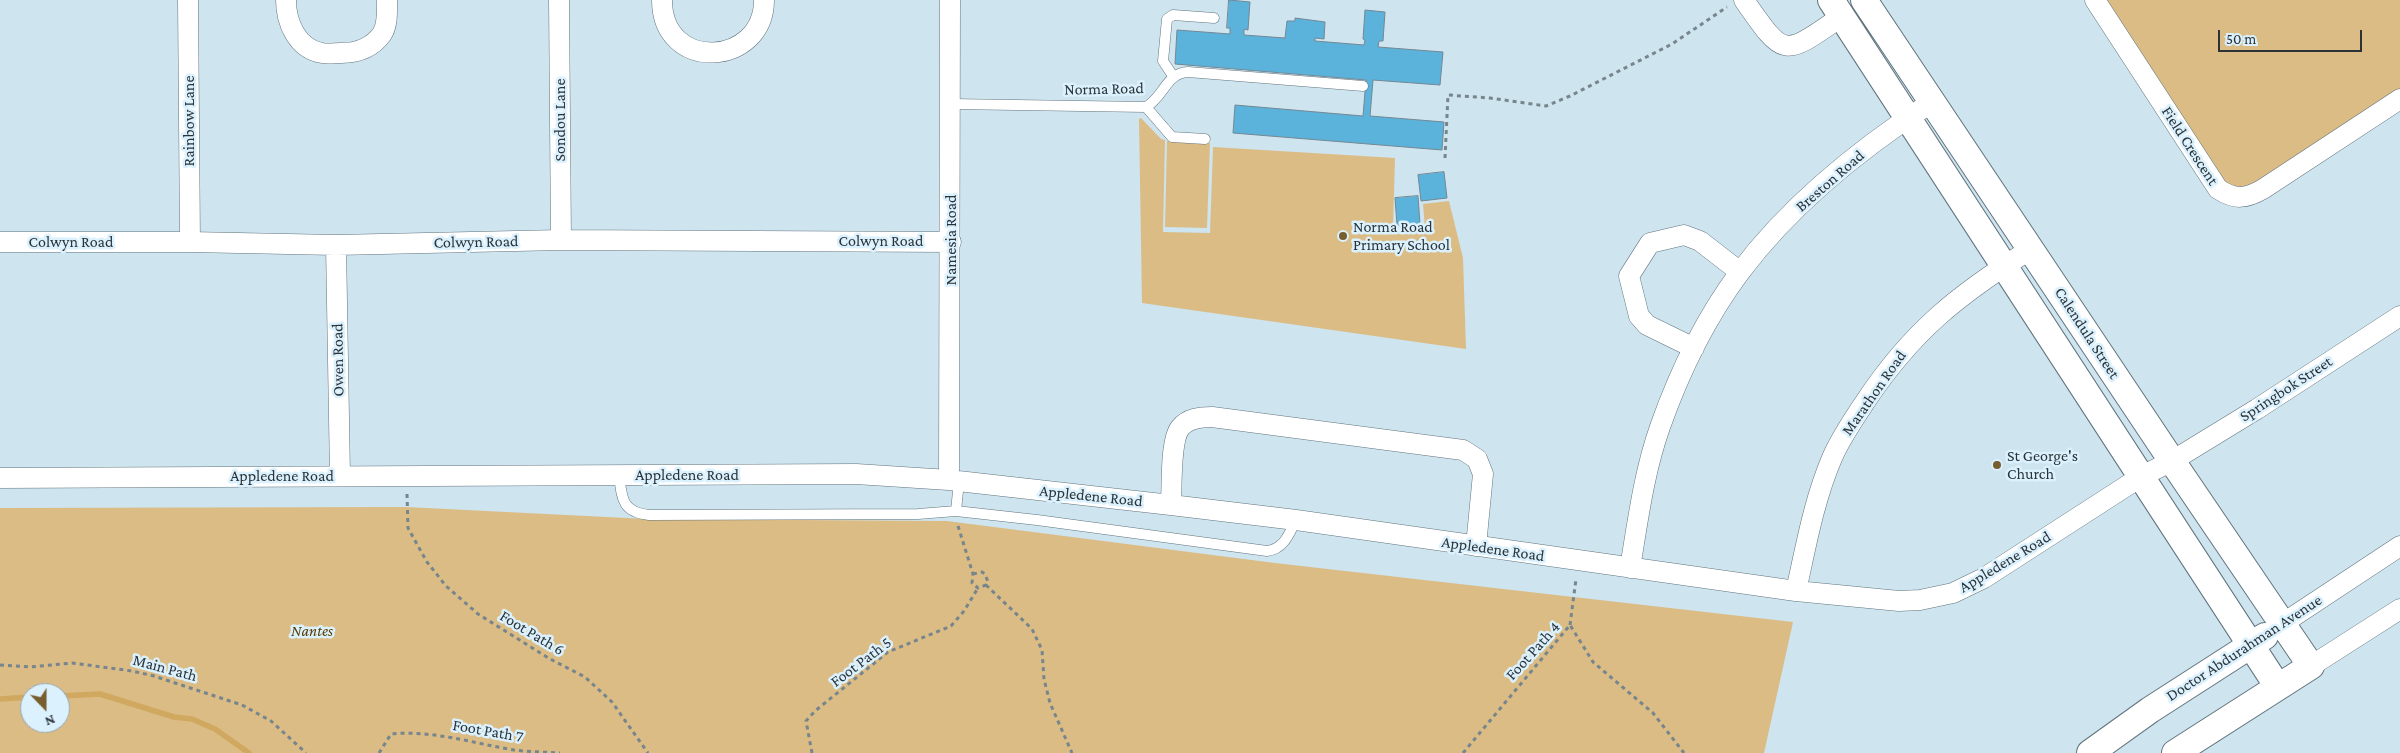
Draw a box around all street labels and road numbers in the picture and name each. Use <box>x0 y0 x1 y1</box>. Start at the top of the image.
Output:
street label: Rainbow Lane <box>179 76 199 166</box>
street label: Sondou Lane <box>550 79 570 161</box>
street label: Norma Road <box>1064 79 1144 99</box>
street label: Field Crescent <box>2157 103 2223 189</box>
street label: Breston Road <box>1792 146 1868 216</box>
street label: Namesia Road <box>941 194 961 286</box>
street label: Colwyn Road <box>839 231 923 251</box>
street label: Colwyn Road <box>29 232 113 252</box>
street label: Colwyn Road <box>433 232 519 252</box>
street label: Calendula Street <box>2050 283 2124 383</box>
street label: Owen Road <box>328 323 348 397</box>
street label: Marathon Road <box>1838 347 1910 439</box>
street label: Springbok Street <box>2236 352 2336 426</box>
street label: Appledene Road <box>635 465 739 485</box>
street label: Appledene Road <box>230 466 334 486</box>
street label: Appledene Road <box>1038 481 1144 511</box>
street label: Appledene Road <box>1956 527 2054 597</box>
street label: Appledene Road <box>1440 532 1546 566</box>
street label: Doctor Abdurahman Avenue <box>2163 591 2325 705</box>
street label: Foot Path 6 <box>496 606 568 660</box>
street label: Foot Path 4 <box>1502 618 1564 684</box>
street label: Foot Path 5 <box>827 633 895 691</box>
street label: Main Path <box>131 650 199 686</box>
street label: Foot Path 7 <box>451 715 525 747</box>

